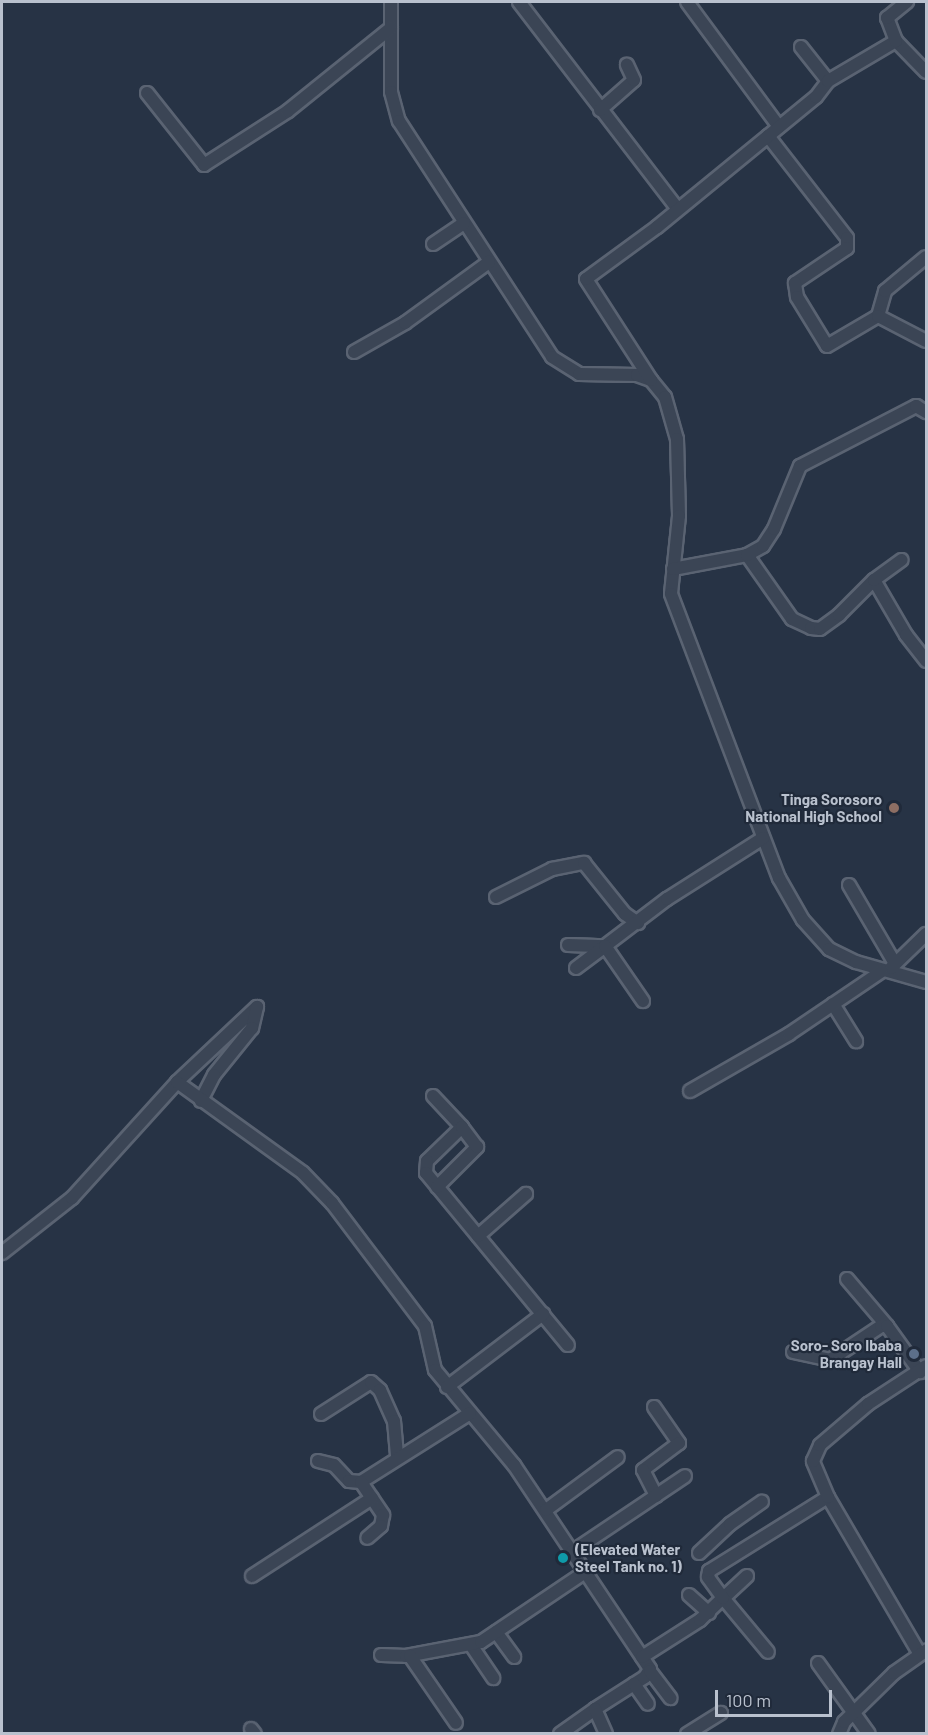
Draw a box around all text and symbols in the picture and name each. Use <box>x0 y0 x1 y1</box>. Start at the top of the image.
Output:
place label: Tinga Sorosoro National High School <box>745 790 882 825</box>
marker: Tinga Sorosoro National High School <box>887 801 901 815</box>
place label: Soro- Soro Ibaba Brangay Hall <box>791 1336 902 1371</box>
marker: Soro- Soro Ibaba Brangay Hall <box>907 1347 921 1361</box>
place label: (Elevated Water Steel Tank no. 1) <box>575 1540 682 1575</box>
marker: (Elevated Water Steel Tank no. 1) <box>556 1551 570 1565</box>
scale bar <box>718 1678 835 1716</box>
text: 100 m <box>726 1689 771 1711</box>

